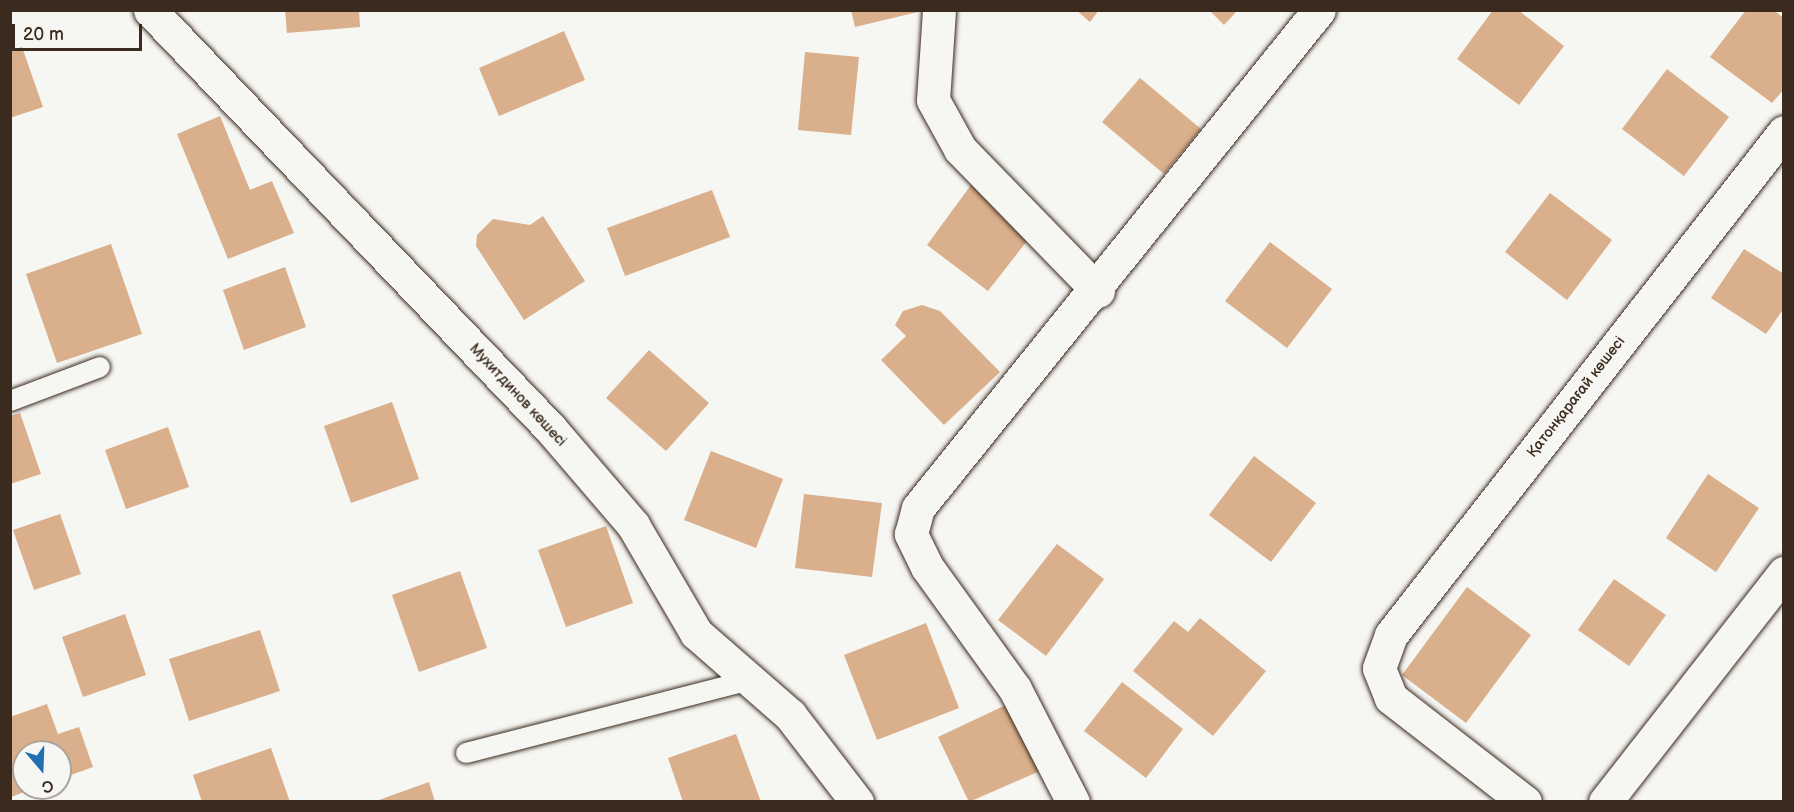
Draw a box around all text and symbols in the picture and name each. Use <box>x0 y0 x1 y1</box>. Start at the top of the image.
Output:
scale bar <box>15 12 146 50</box>
text: 20 m <box>23 24 64 45</box>
street label: Қатонқарағай көшесі <box>1523 333 1629 461</box>
street label: Мухитдинов көшесі <box>466 340 570 450</box>
north arrow <box>12 740 72 800</box>
text: С <box>39 775 56 796</box>

